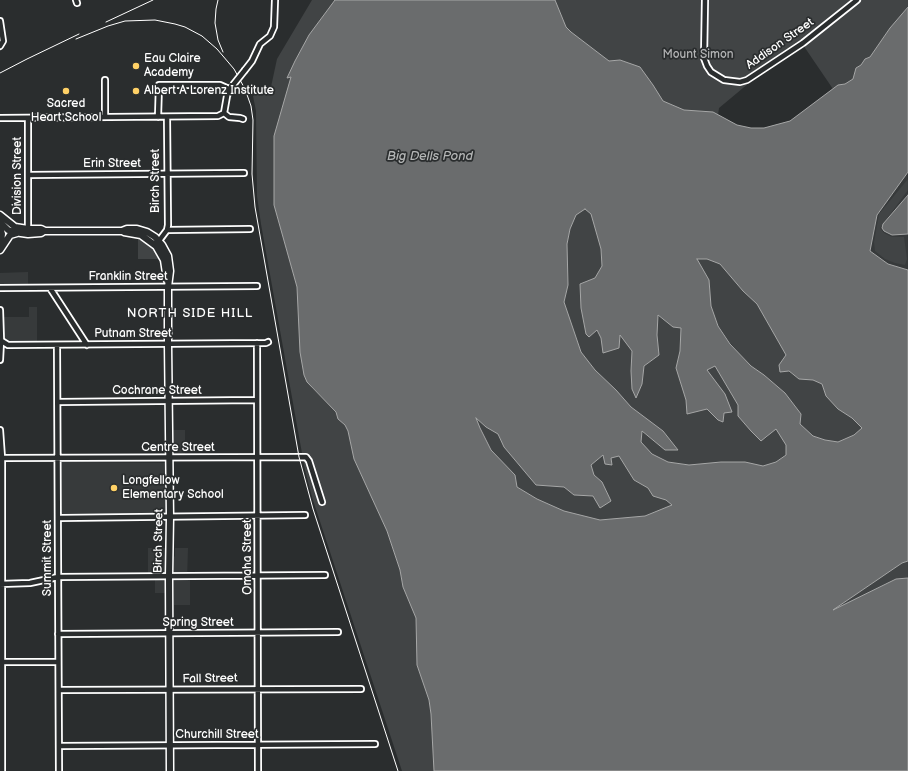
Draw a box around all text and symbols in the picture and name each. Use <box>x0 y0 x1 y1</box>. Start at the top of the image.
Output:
street label: Addison Street <box>743 15 817 73</box>
park label: Mount Simon <box>662 48 734 62</box>
place label: Eau Claire Academy <box>144 52 201 80</box>
marker: Eau Claire Academy <box>131 61 141 71</box>
place label: Albert A Lorenz Institute <box>144 84 274 98</box>
marker: Sacred Heart School <box>61 86 71 96</box>
marker: Albert A Lorenz Institute <box>131 86 141 96</box>
place label: Sacred Heart School <box>31 97 101 125</box>
street label: Division Street <box>11 137 25 215</box>
street label: Birch Street <box>149 149 163 213</box>
water label: Big Dells Pond <box>387 149 473 165</box>
street label: Erin Street <box>83 157 141 171</box>
street label: Franklin Street <box>88 270 168 284</box>
district label: NORTH SIDE HILL <box>127 306 253 322</box>
street label: Putnam Street <box>94 327 172 341</box>
street label: Cochrane Street <box>112 384 202 398</box>
street label: Centre Street <box>141 441 215 455</box>
place label: Longfellow Elementary School <box>122 474 224 502</box>
marker: Longfellow Elementary School <box>109 483 119 493</box>
street label: Birch Street <box>151 509 167 573</box>
street label: Omaha Street <box>241 519 255 595</box>
street label: Summit Street <box>41 520 55 596</box>
street label: Spring Street <box>162 616 234 630</box>
street label: Fall Street <box>182 671 238 687</box>
street label: Churchill Street <box>175 728 259 742</box>

